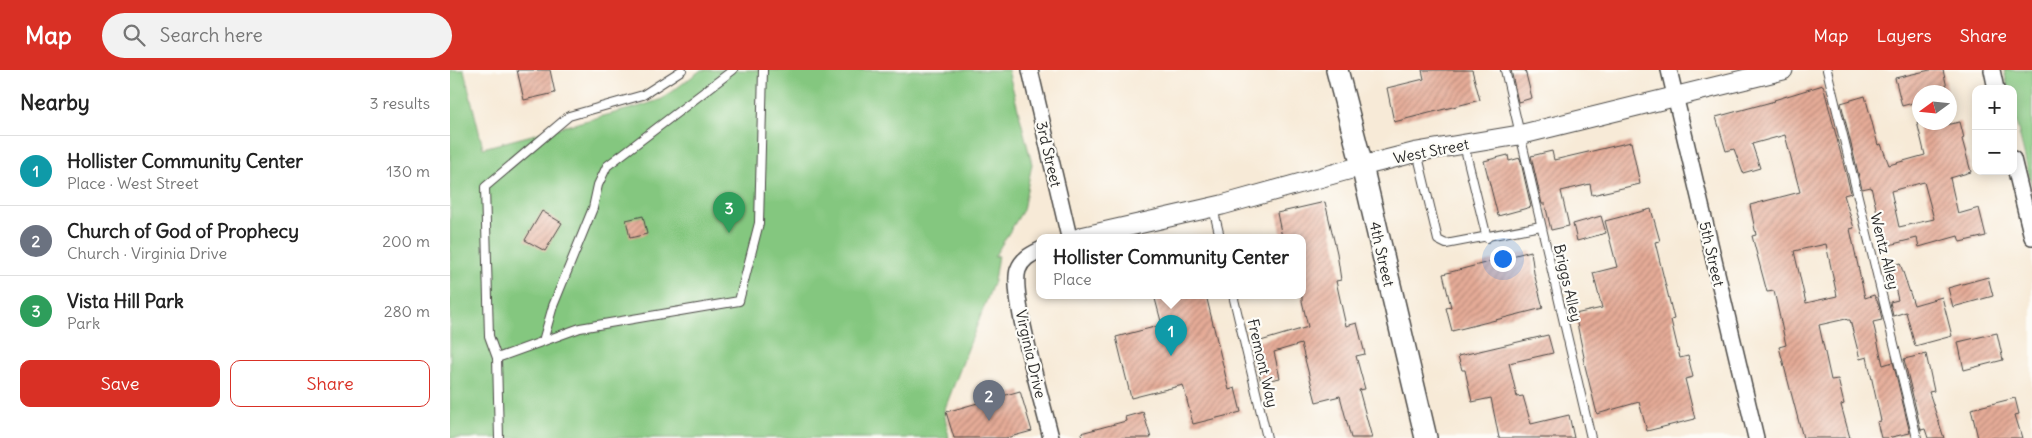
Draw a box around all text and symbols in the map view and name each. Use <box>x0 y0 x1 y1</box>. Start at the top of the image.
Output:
search box <box>102 13 452 58</box>
text: Map <box>25 20 72 50</box>
icon: search <box>120 21 148 49</box>
text: Search here <box>160 23 263 47</box>
text: Map <box>1813 24 1848 47</box>
text: Layers <box>1876 24 1932 47</box>
text: Share <box>1960 24 2007 47</box>
north arrow <box>1912 85 1957 130</box>
map controls <box>1972 85 2017 175</box>
button: + <box>1972 85 2017 130</box>
text: Nearby <box>20 89 90 116</box>
text: 3 results <box>370 93 430 113</box>
street label: 3rd Street <box>1032 119 1066 189</box>
button: − <box>1972 130 2017 175</box>
street label: West Street <box>1392 134 1470 168</box>
text: Hollister Community Center <box>67 149 303 173</box>
text: 1 <box>33 161 39 181</box>
text: 130 m <box>386 161 430 181</box>
text: Place · West Street <box>67 173 199 193</box>
pin: 3 <box>713 192 745 233</box>
street label: Wentz Alley <box>1866 211 1904 291</box>
text: Church of God of Prophecy <box>67 219 299 243</box>
street label: 4th Street <box>1365 220 1399 288</box>
street label: 5th Street <box>1695 220 1729 288</box>
text: 2 <box>32 231 40 251</box>
text: 200 m <box>382 231 430 251</box>
popup <box>1036 234 1306 299</box>
street label: Briggs Alley <box>1550 242 1586 324</box>
text: Church · Virginia Drive <box>67 243 227 263</box>
text: Hollister Community Center <box>1053 245 1289 269</box>
your location <box>1490 246 1516 272</box>
text: Place <box>1053 269 1092 289</box>
text: Vista Hill Park <box>67 289 184 313</box>
text: 3 <box>31 301 41 321</box>
text: 280 m <box>384 301 430 321</box>
street label: Virginia Drive <box>1012 308 1050 400</box>
text: Park <box>67 313 100 333</box>
pin: 1 <box>1155 315 1187 356</box>
street label: Fremont Way <box>1244 317 1282 409</box>
button: Save <box>20 360 220 407</box>
button: Share <box>230 360 430 407</box>
pin: 2 <box>973 380 1005 421</box>

